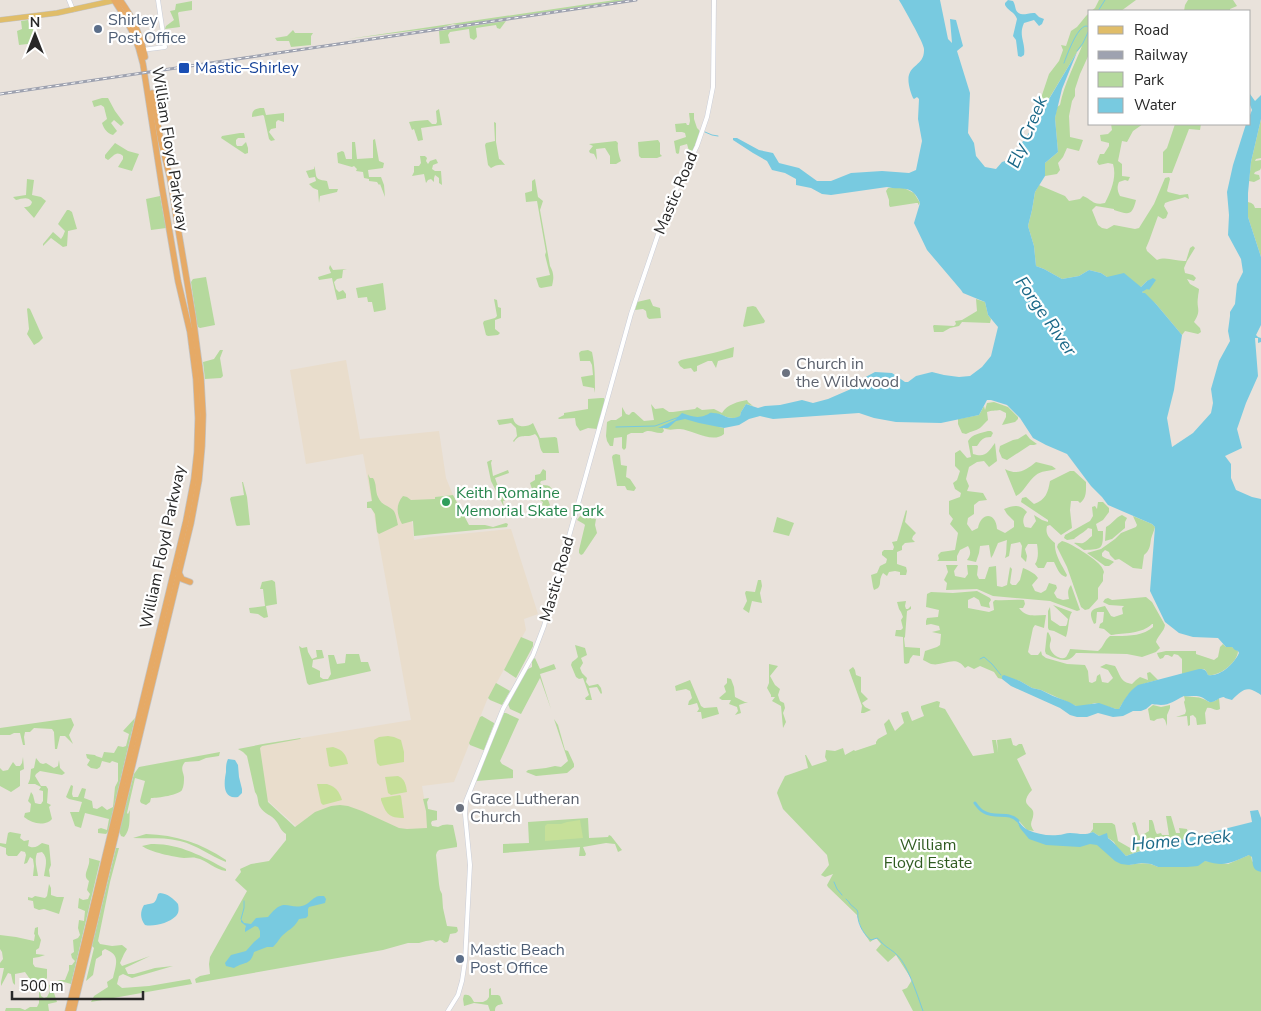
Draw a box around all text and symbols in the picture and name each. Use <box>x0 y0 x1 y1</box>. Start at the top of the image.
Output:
place label: Shirley Post Office <box>108 9 186 49</box>
north arrow <box>10 10 60 60</box>
legend <box>1088 10 1251 125</box>
text: N <box>30 13 40 32</box>
text: Road <box>1134 20 1169 40</box>
marker: Shirley Post Office <box>92 23 104 35</box>
text: Railway <box>1134 45 1188 65</box>
place label: Mastic–Shirley <box>195 57 299 79</box>
marker: Mastic–Shirley <box>177 61 191 75</box>
street label: William Floyd Parkway <box>146 65 194 234</box>
text: Park <box>1134 70 1164 90</box>
water label: Ely Creek <box>1001 91 1053 172</box>
text: Water <box>1134 95 1177 115</box>
street label: Mastic Road <box>649 148 703 238</box>
water label: Forge River <box>1010 271 1083 361</box>
place label: Church in the Wildwood <box>796 353 899 393</box>
marker: Church in the Wildwood <box>780 367 792 379</box>
street label: William Floyd Parkway <box>135 463 191 631</box>
place label: Keith Romaine Memorial Skate Park <box>456 482 605 522</box>
marker: Keith Romaine Memorial Skate Park <box>440 496 452 508</box>
street label: Mastic Road <box>534 534 580 624</box>
place label: Grace Lutheran Church <box>470 788 580 828</box>
marker: Grace Lutheran Church <box>454 802 466 814</box>
water label: Home Creek <box>1130 824 1233 856</box>
park label: William Floyd Estate <box>884 834 972 874</box>
place label: Mastic Beach Post Office <box>470 939 565 979</box>
marker: Mastic Beach Post Office <box>454 953 466 965</box>
scale bar <box>12 968 144 1000</box>
text: 500 m <box>20 976 64 996</box>

